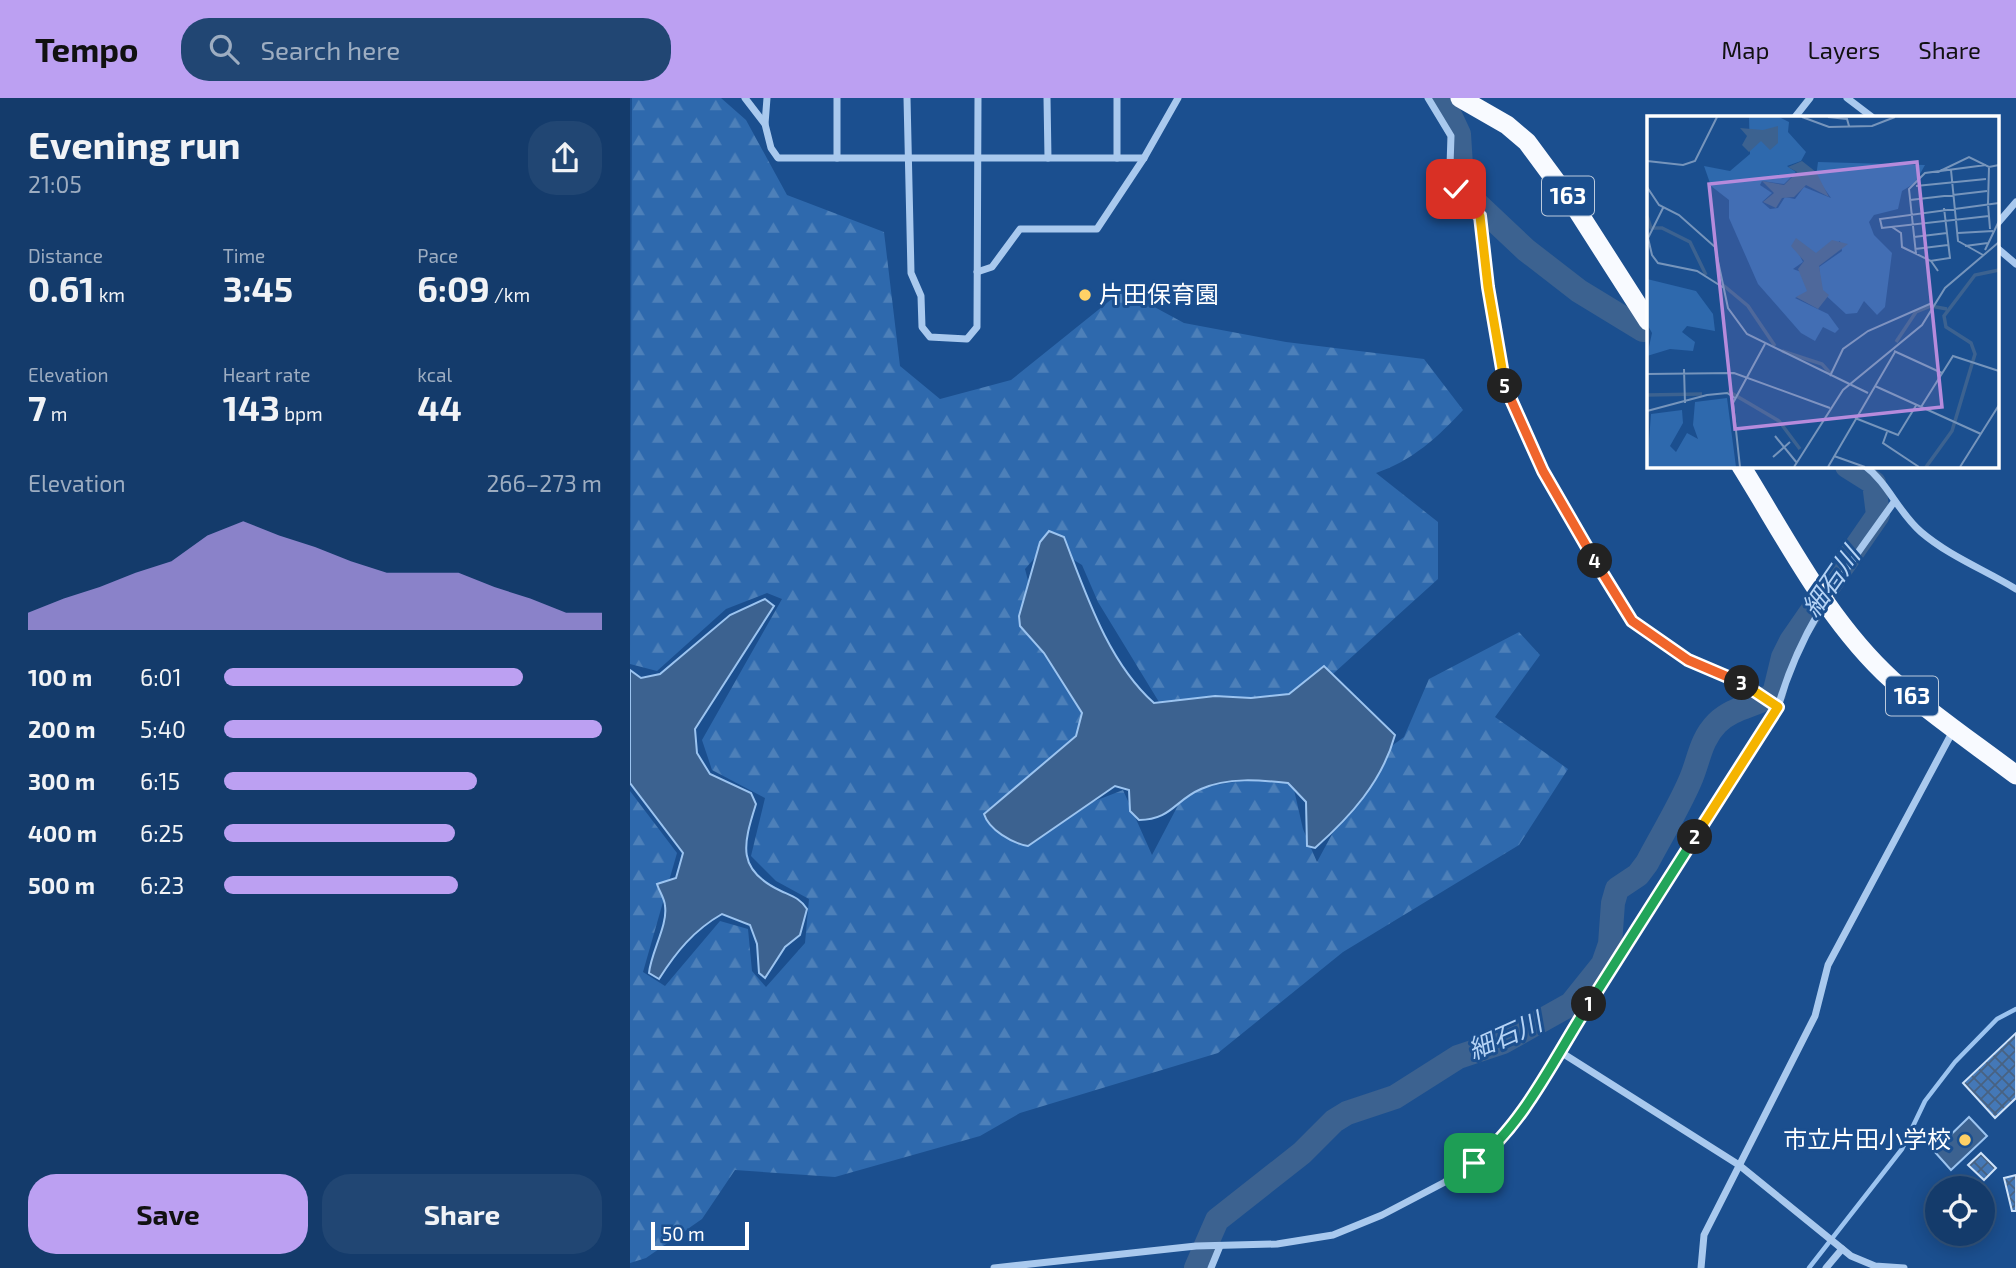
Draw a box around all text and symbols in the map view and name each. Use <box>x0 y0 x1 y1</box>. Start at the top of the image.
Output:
search box <box>181 18 671 81</box>
text: Tempo <box>35 29 139 69</box>
icon: search <box>205 30 243 68</box>
text: Search here <box>261 34 400 65</box>
text: Map <box>1721 35 1769 64</box>
text: Layers <box>1807 35 1880 64</box>
text: Share <box>1918 35 1981 64</box>
inset map <box>1647 116 1998 467</box>
text: Evening run <box>28 121 241 167</box>
button: share <box>528 121 602 195</box>
pin <box>1426 159 1486 219</box>
text: 21:05 <box>28 170 82 198</box>
icon: check <box>1437 170 1475 208</box>
road number: 163 <box>1542 176 1594 216</box>
text: Distance <box>28 244 103 267</box>
text: Time <box>223 244 265 267</box>
text: Pace <box>417 244 458 267</box>
text: 0.61 <box>28 267 94 309</box>
text: 3:45 <box>223 267 293 309</box>
text: 6:09 <box>417 267 490 309</box>
place label: 片田保育園 <box>1099 279 1219 308</box>
text: km <box>94 283 125 306</box>
text: /km <box>490 283 530 306</box>
marker: 片田保育園 <box>1077 287 1093 303</box>
text: Elevation <box>28 363 109 386</box>
text: Heart rate <box>223 363 311 386</box>
text: kcal <box>417 363 452 386</box>
pin: 5 <box>1488 368 1522 404</box>
text: 5 <box>1499 374 1510 397</box>
text: 7 <box>28 386 46 428</box>
text: 143 <box>223 386 280 428</box>
text: 44 <box>417 386 462 428</box>
text: m <box>46 402 67 425</box>
text: bpm <box>280 402 323 425</box>
text: Elevation <box>28 469 126 497</box>
text: 266–273 m <box>486 469 602 497</box>
water label: 細石川 <box>1795 538 1867 622</box>
pin: 4 <box>1578 544 1612 578</box>
text: 4 <box>1588 549 1601 572</box>
text: 100 m <box>28 663 92 691</box>
text: 6:01 <box>140 663 182 691</box>
pin: 3 <box>1724 666 1760 700</box>
text: 3 <box>1736 671 1747 694</box>
road number: 163 <box>1886 676 1938 716</box>
text: 200 m <box>28 715 96 743</box>
text: 5:40 <box>140 715 186 743</box>
text: 300 m <box>28 767 95 795</box>
text: 6:15 <box>140 767 180 795</box>
text: 400 m <box>28 819 97 847</box>
text: 6:25 <box>140 819 184 847</box>
pin: 2 <box>1678 820 1712 854</box>
text: 2 <box>1689 825 1700 848</box>
text: 500 m <box>28 871 95 899</box>
text: 6:23 <box>140 871 184 899</box>
pin: 1 <box>1572 986 1606 1021</box>
text: 1 <box>1584 992 1593 1015</box>
water label: 細石川 <box>1462 1003 1549 1065</box>
place label: 市立片田小学校 <box>1783 1124 1951 1153</box>
marker: 市立片田小学校 <box>1957 1132 1973 1148</box>
pin <box>1444 1133 1504 1193</box>
icon: arrive <box>1455 1144 1493 1182</box>
button: Save <box>28 1174 308 1254</box>
button: Share <box>322 1174 602 1254</box>
map controls <box>1925 1176 1995 1246</box>
button: locate <box>1925 1176 1995 1246</box>
scale bar <box>651 1219 749 1251</box>
text: 50 m <box>662 1222 705 1245</box>

